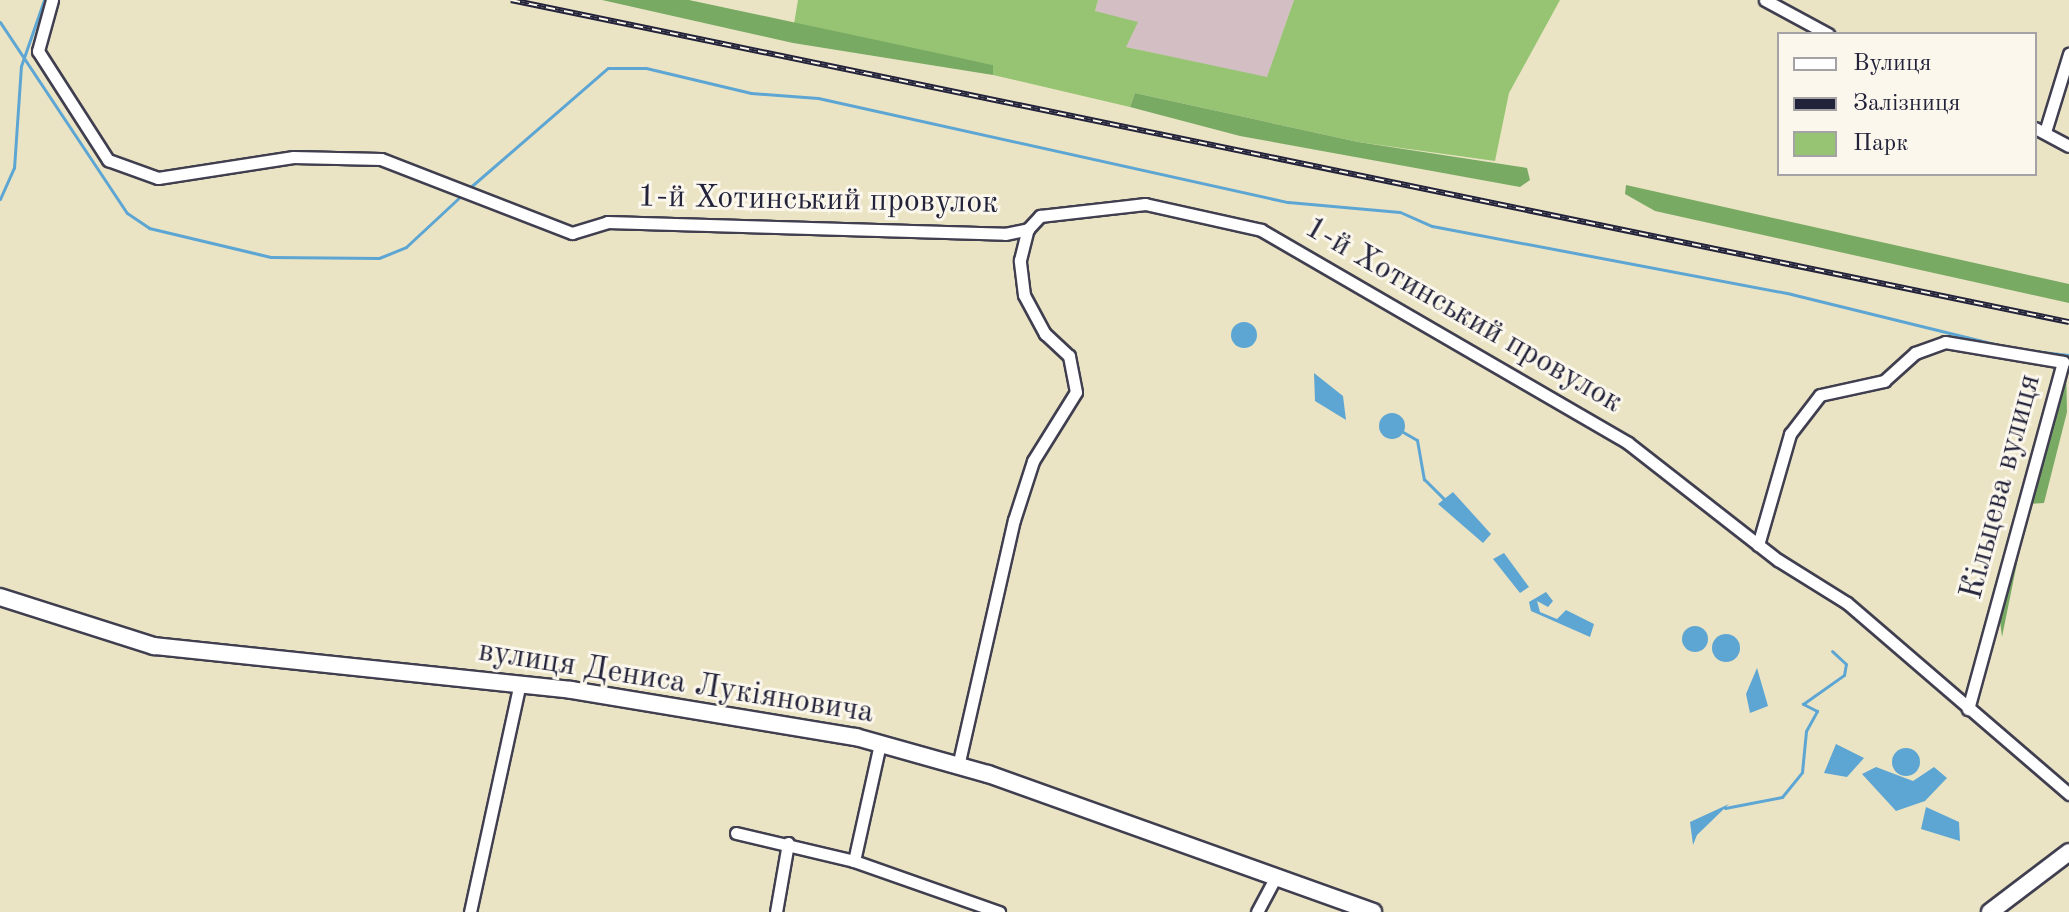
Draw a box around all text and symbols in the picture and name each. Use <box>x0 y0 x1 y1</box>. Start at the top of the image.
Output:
legend <box>1777 32 2037 176</box>
text: Вулиця <box>1853 52 1932 76</box>
text: Залізниця <box>1853 92 1961 116</box>
text: Парк <box>1853 132 1908 156</box>
street label: 1-й Хотинський провулок <box>637 179 999 223</box>
street label: 1-й Хотинський провулок <box>1297 209 1629 423</box>
street label: Кільцева вулиця <box>1953 370 2051 604</box>
street label: вулиця Дениса Лукіяновича <box>476 633 876 733</box>

